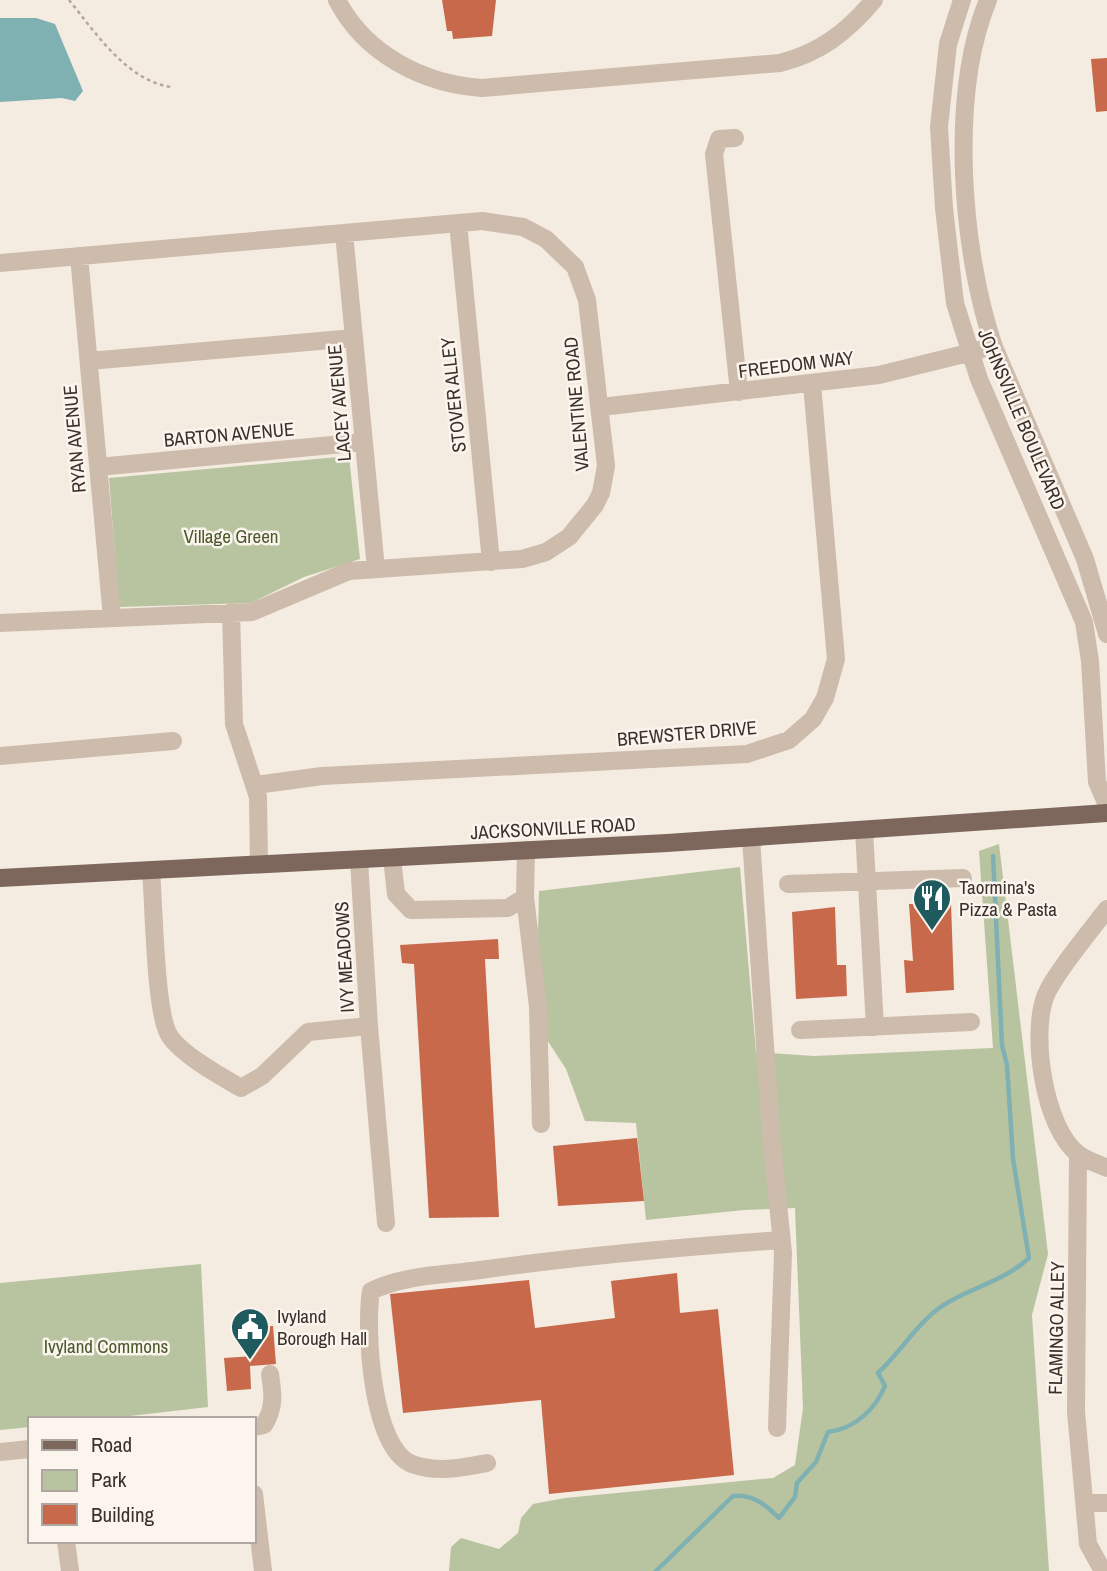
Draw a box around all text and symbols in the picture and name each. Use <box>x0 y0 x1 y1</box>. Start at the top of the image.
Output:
street label: JOHNSVILLE BOULEVARD <box>972 324 1072 514</box>
street label: STOVER ALLEY <box>434 335 472 454</box>
street label: VALENTINE ROAD <box>557 336 595 472</box>
street label: LACEY AVENUE <box>321 343 357 463</box>
street label: FREEDOM WAY <box>737 344 856 384</box>
street label: RYAN AVENUE <box>56 384 92 494</box>
street label: BARTON AVENUE <box>163 415 295 453</box>
park label: Village Green <box>183 523 279 549</box>
street label: BREWSTER DRIVE <box>616 714 758 752</box>
street label: JACKSONVILLE ROAD <box>470 811 636 845</box>
place label: Taormina's Pizza & Pasta <box>959 874 1057 922</box>
restaurant icon: Taormina's Pizza & Pasta <box>911 877 953 932</box>
street label: IVY MEADOWS <box>328 901 360 1013</box>
street label: FLAMINGO ALLEY <box>1042 1261 1070 1395</box>
place label: Ivyland Borough Hall <box>277 1303 367 1351</box>
public building icon: Ivyland Borough Hall <box>229 1306 271 1361</box>
park label: Ivyland Commons <box>44 1333 169 1359</box>
legend <box>28 1417 256 1543</box>
text: Road <box>91 1430 132 1459</box>
text: Park <box>91 1465 127 1494</box>
text: Building <box>91 1500 155 1529</box>

